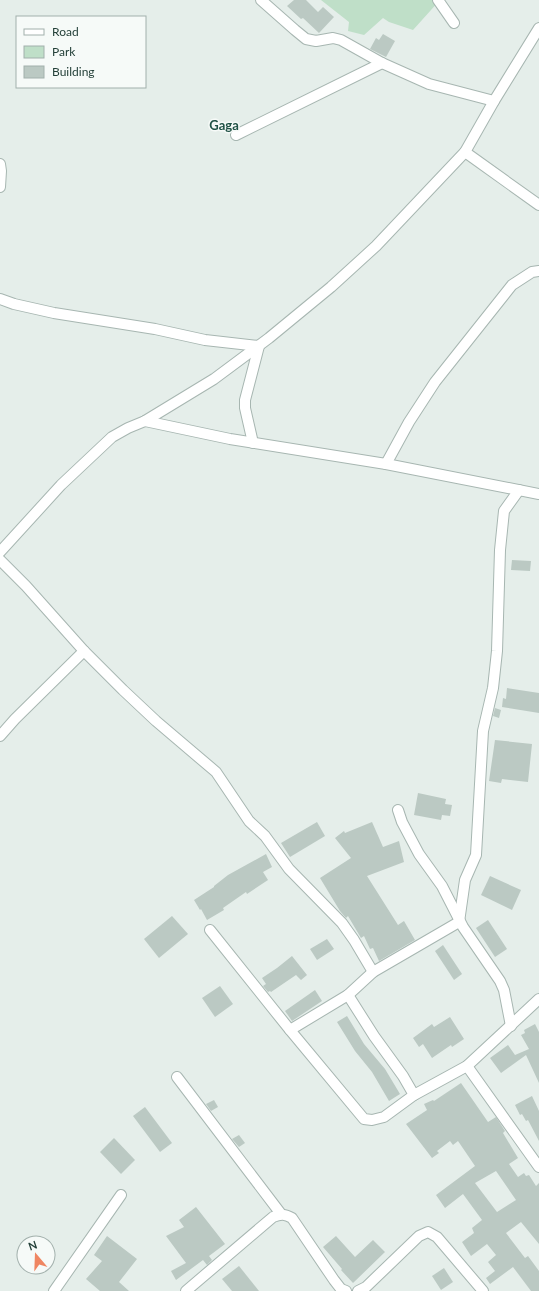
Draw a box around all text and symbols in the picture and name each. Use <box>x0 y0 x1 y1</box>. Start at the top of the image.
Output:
legend <box>16 16 146 88</box>
text: Road <box>52 24 79 39</box>
text: Park <box>52 44 76 59</box>
text: Building <box>52 64 95 79</box>
district label: Gaga <box>209 117 239 133</box>
north arrow <box>16 1235 56 1275</box>
text: N <box>26 1238 39 1253</box>

